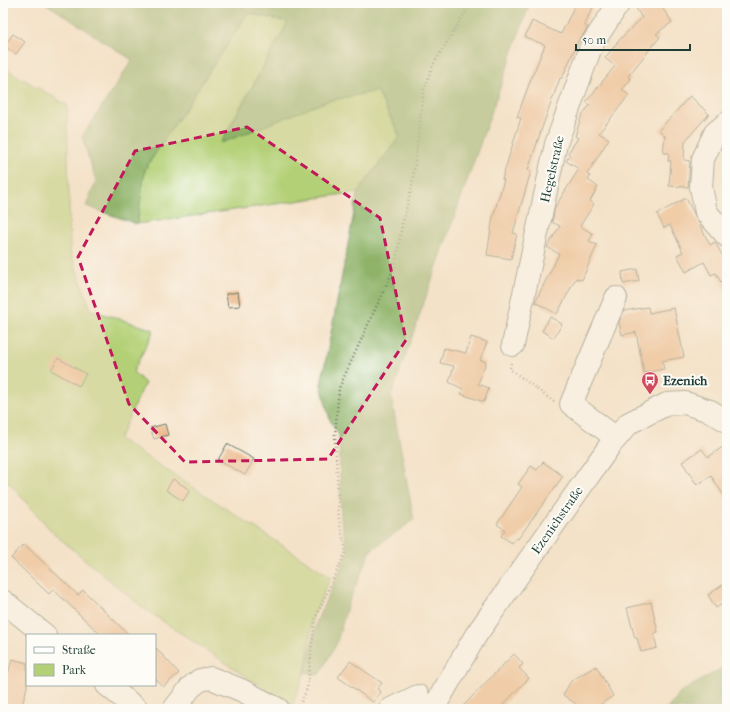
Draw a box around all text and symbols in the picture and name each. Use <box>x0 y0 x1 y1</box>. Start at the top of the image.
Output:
scale bar <box>576 26 690 52</box>
text: 50 m <box>582 33 606 47</box>
street label: Hegelstraße <box>537 134 567 204</box>
bus stop icon: Ezenich <box>640 370 660 395</box>
place label: Ezenich <box>663 373 708 388</box>
street label: Ezenichstraße <box>528 483 586 557</box>
legend <box>26 634 156 686</box>
text: Straße <box>62 643 96 657</box>
text: Park <box>62 663 87 677</box>

